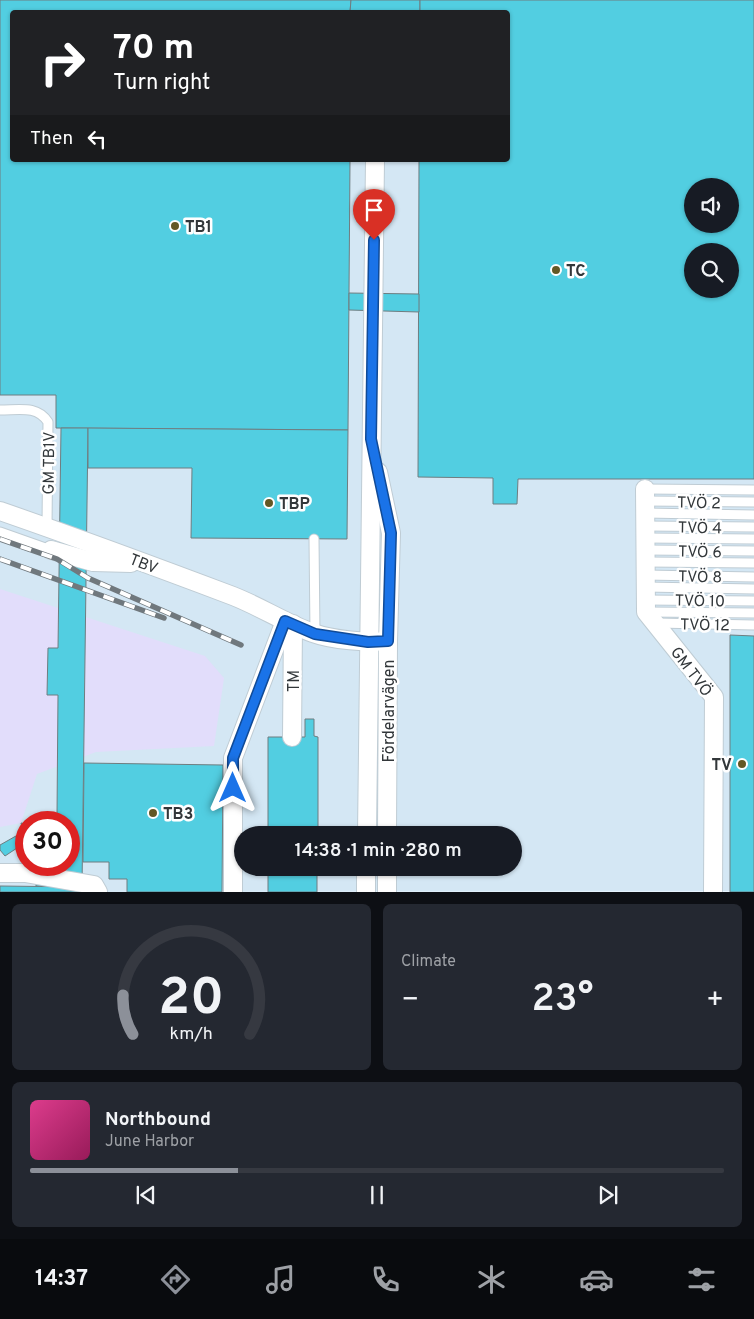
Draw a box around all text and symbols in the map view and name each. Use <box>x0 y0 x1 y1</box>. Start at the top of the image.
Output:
text: 70 m <box>113 27 194 71</box>
icon: right <box>30 30 95 95</box>
text: Turn right <box>113 70 210 97</box>
icon: left <box>83 125 111 153</box>
text: Then <box>30 127 73 151</box>
map controls <box>684 178 739 298</box>
button: sound <box>684 178 739 233</box>
pin <box>353 189 395 240</box>
icon: arrive <box>360 196 388 224</box>
place label: TB1 <box>185 218 212 238</box>
marker: TB1 <box>169 220 181 232</box>
button: search <box>684 243 739 298</box>
place label: TC <box>566 262 585 282</box>
marker: TC <box>550 264 562 276</box>
street label: GM TB1V <box>39 431 61 495</box>
street label: TVÖ 2 <box>677 492 721 514</box>
place label: TBP <box>279 495 310 515</box>
marker: TBP <box>263 497 275 509</box>
street label: TVÖ 4 <box>678 517 722 539</box>
street label: TVÖ 6 <box>678 541 722 563</box>
street label: TBV <box>126 550 161 579</box>
street label: TVÖ 8 <box>678 566 722 588</box>
street label: TVÖ 10 <box>675 590 725 612</box>
street label: TVÖ 12 <box>680 614 730 636</box>
street label: GM TVÖ <box>665 642 717 701</box>
street label: Fördelarvägen <box>380 659 400 763</box>
street label: TM <box>285 670 305 692</box>
place label: TV <box>712 756 732 776</box>
marker: TV <box>736 758 748 770</box>
position arrow <box>206 761 258 813</box>
place label: TB3 <box>163 805 193 825</box>
marker: TB3 <box>147 807 159 819</box>
speed limit sign: 30 <box>15 811 80 876</box>
text: 14:38 · 1 min · 280 m <box>294 839 462 863</box>
text: Climate <box>401 952 456 972</box>
text: 20 <box>159 967 225 1033</box>
text: 23° <box>532 976 593 1025</box>
text: − <box>401 983 419 1019</box>
text: + <box>706 983 724 1019</box>
text: km/h <box>170 1023 213 1046</box>
text: Northbound <box>105 1108 211 1132</box>
text: June Harbor <box>105 1132 194 1152</box>
icon: previous <box>132 1181 160 1209</box>
icon: pause <box>363 1181 391 1209</box>
icon: next <box>594 1181 622 1209</box>
icon: directions <box>158 1262 193 1297</box>
icon: music <box>263 1262 298 1297</box>
icon: phone <box>368 1262 403 1297</box>
icon: climate <box>474 1262 509 1297</box>
icon: car <box>579 1262 614 1297</box>
icon: filters <box>684 1262 719 1297</box>
text: 14:37 <box>35 1266 88 1293</box>

